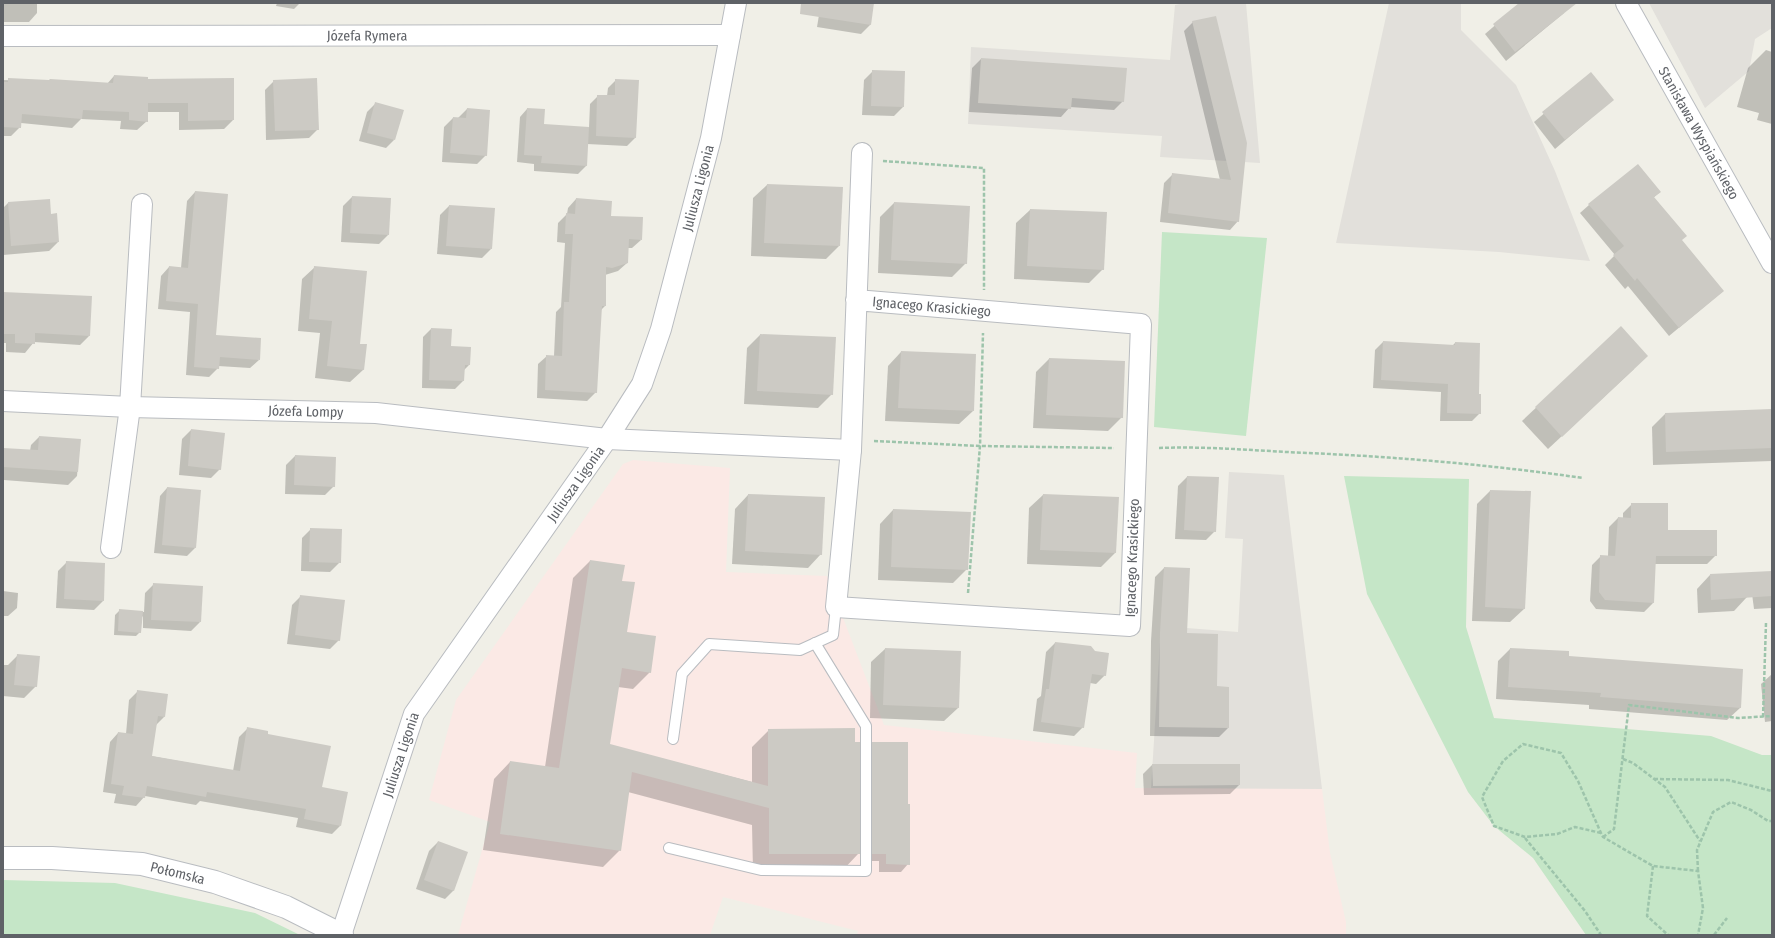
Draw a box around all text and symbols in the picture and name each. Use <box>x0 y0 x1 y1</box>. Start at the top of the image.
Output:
street label: Józefa Rymera <box>327 27 407 45</box>
street label: Stanisława Wyspiańskiego <box>1654 64 1743 203</box>
street label: Juliusza Ligonia <box>679 143 718 233</box>
street label: Ignacego Krasickiego <box>872 293 992 320</box>
street label: Józefa Lompy <box>268 402 344 421</box>
street label: Juliusza Ligonia <box>544 443 608 525</box>
street label: Ignacego Krasickiego <box>1122 498 1143 618</box>
street label: Juliusza Ligonia <box>379 710 423 799</box>
street label: Połomska <box>149 858 207 888</box>

